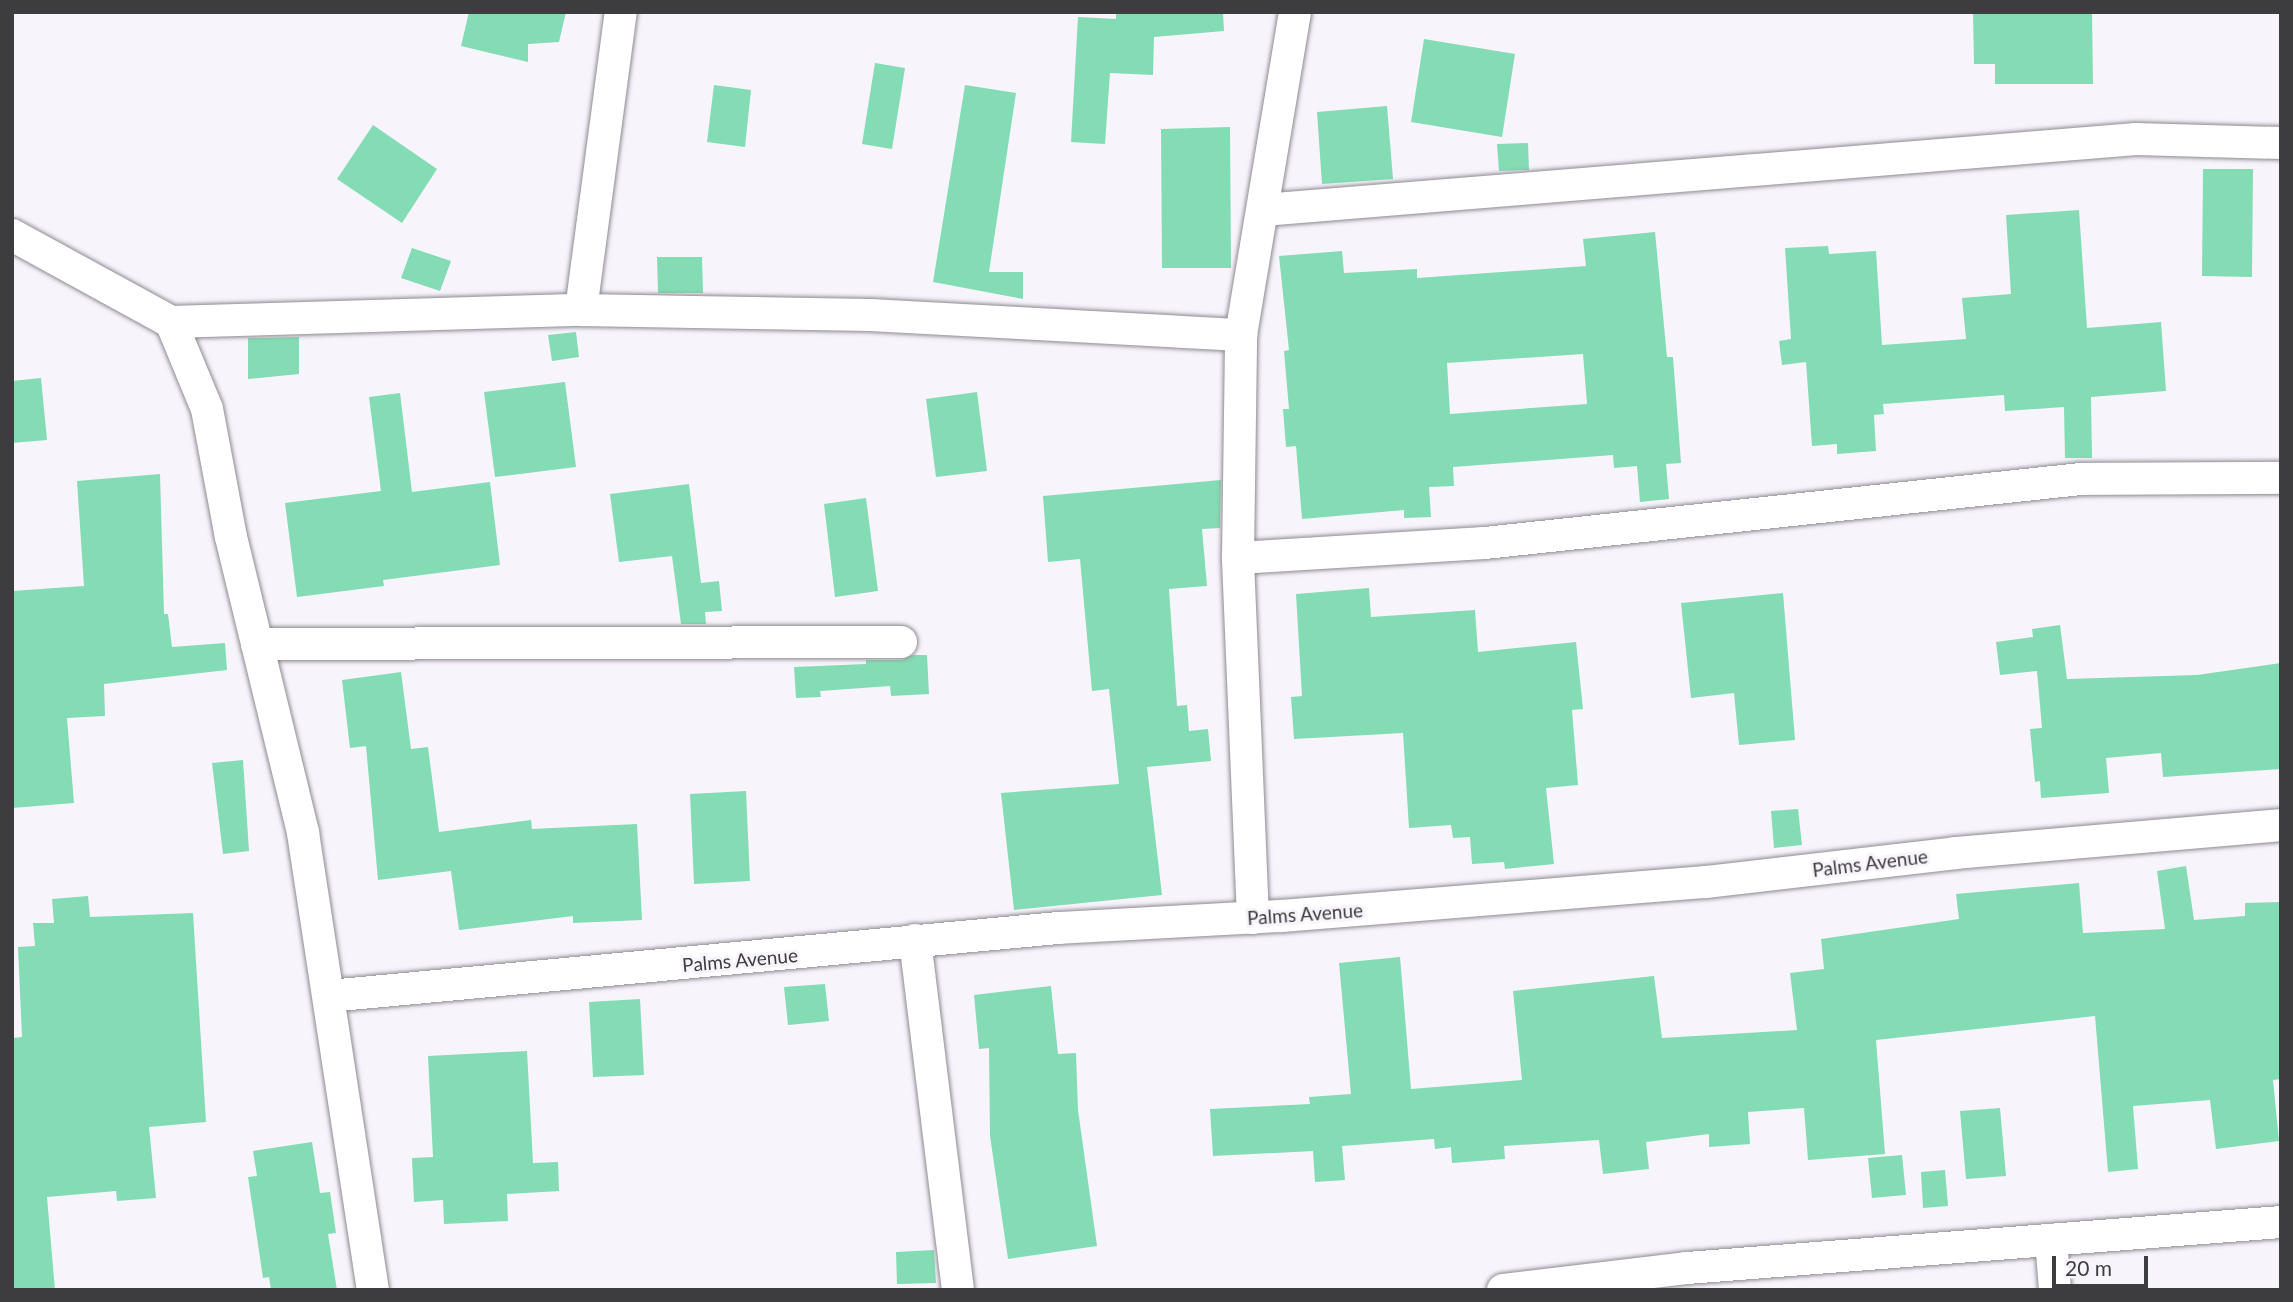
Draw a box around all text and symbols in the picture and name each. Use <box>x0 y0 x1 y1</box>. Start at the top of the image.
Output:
street label: Palms Avenue <box>1811 845 1929 881</box>
street label: Palms Avenue <box>1246 899 1364 929</box>
street label: Palms Avenue <box>681 944 799 976</box>
scale bar <box>2055 1242 2151 1286</box>
text: 20 m <box>2065 1255 2112 1280</box>

